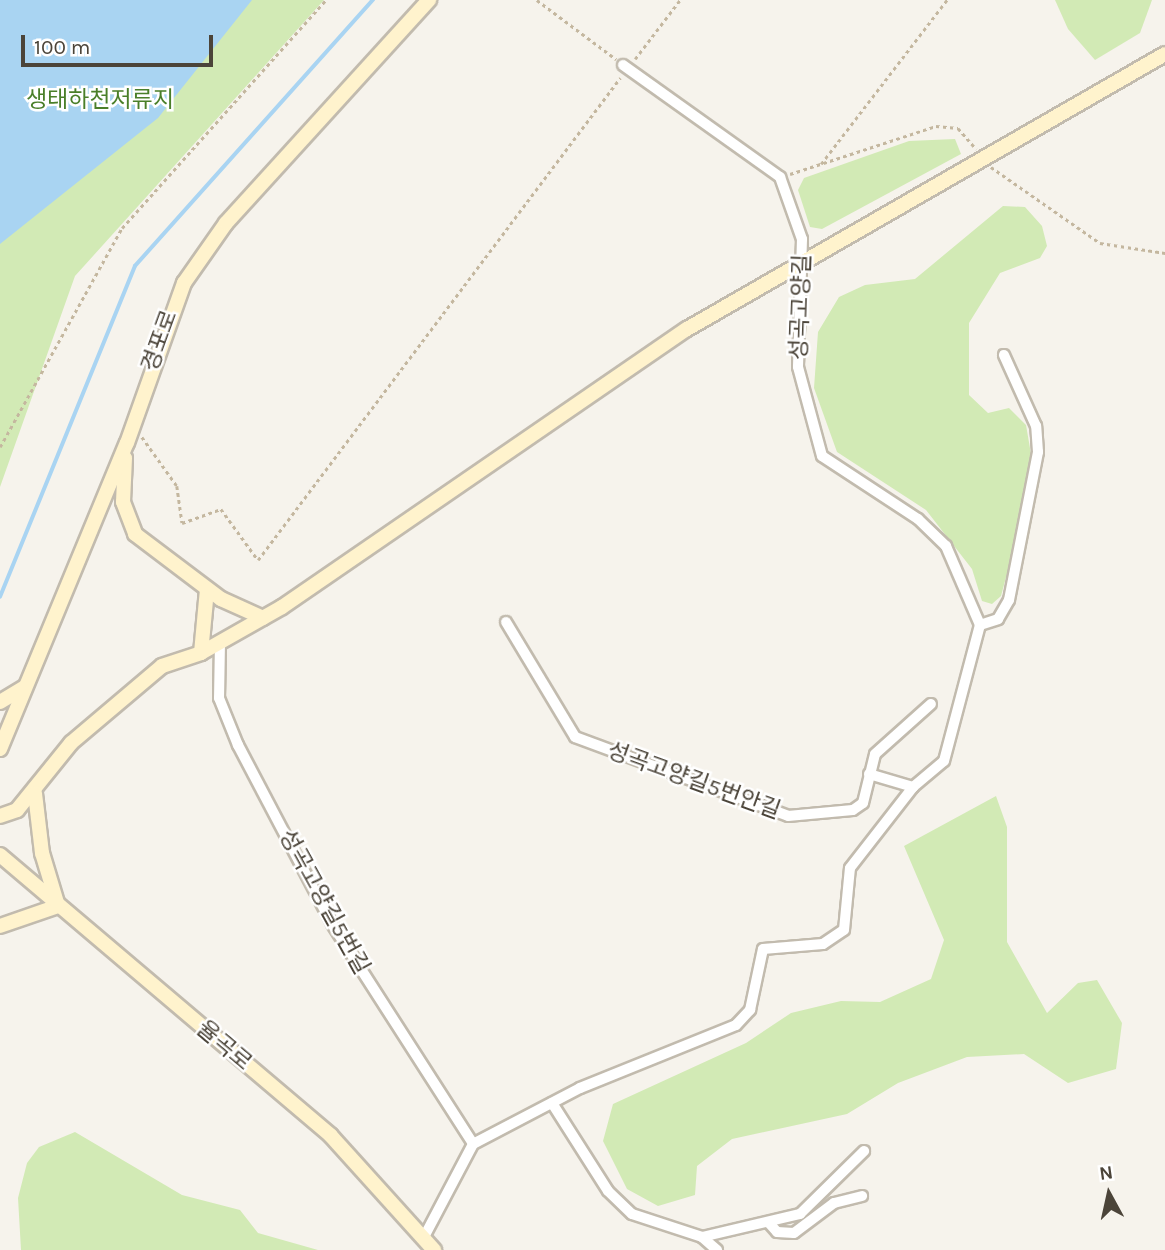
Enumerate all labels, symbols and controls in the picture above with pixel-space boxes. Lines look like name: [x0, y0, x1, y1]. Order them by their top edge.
scale bar: [24, 21, 217, 65]
text: 100 m: [34, 35, 91, 59]
park label: 생태하천저류지: [26, 86, 174, 114]
street label: 성곡고양길: [785, 254, 817, 360]
street label: 경포로: [136, 306, 184, 376]
street label: 성곡고양길5번안길: [604, 737, 784, 825]
street label: 성곡고양길5번길: [273, 825, 375, 979]
street label: 율곡로: [191, 1015, 257, 1077]
north arrow: [1074, 1159, 1144, 1229]
text: N: [1098, 1161, 1114, 1185]

